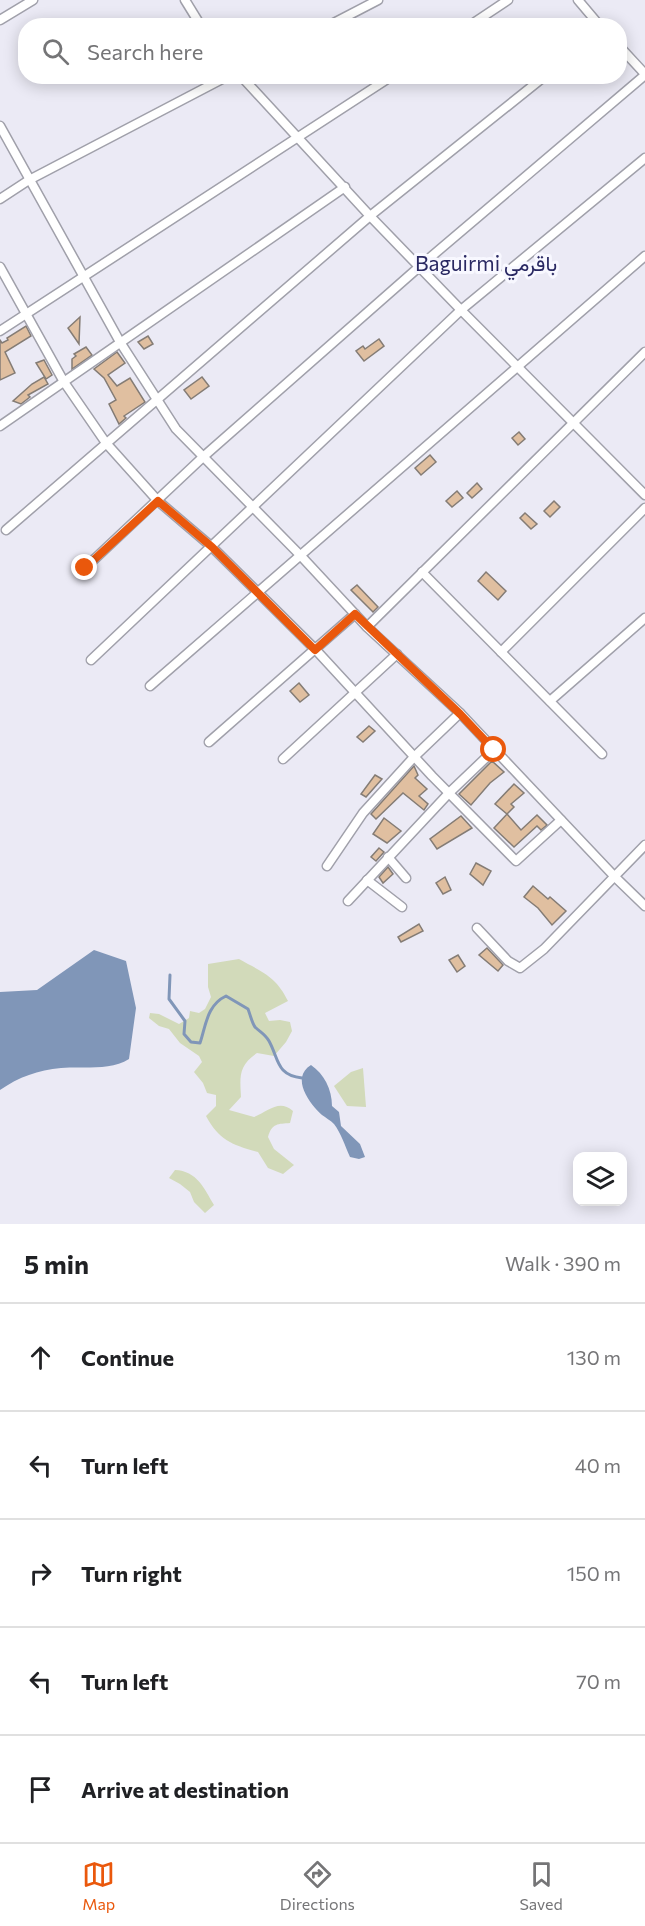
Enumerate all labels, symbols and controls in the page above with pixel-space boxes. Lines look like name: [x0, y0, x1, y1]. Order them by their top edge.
search box: [18, 18, 627, 84]
icon: search: [39, 35, 72, 68]
text: Search here: [87, 38, 203, 65]
district label: Baguirmi باقرمي: [415, 250, 557, 281]
route end: [71, 554, 97, 580]
route start: [480, 736, 506, 762]
map controls: [573, 1152, 627, 1206]
button: layers: [573, 1152, 627, 1206]
text: 5 min: [24, 1248, 89, 1279]
text: Walk · 390 m: [505, 1251, 621, 1275]
icon: ahead: [24, 1341, 57, 1374]
text: Continue: [81, 1344, 174, 1371]
text: 130 m: [567, 1345, 621, 1369]
icon: left: [24, 1449, 57, 1482]
text: Turn left: [81, 1452, 168, 1479]
text: 40 m: [575, 1453, 621, 1477]
icon: right: [24, 1557, 57, 1590]
text: Turn right: [81, 1560, 182, 1587]
text: 150 m: [567, 1561, 621, 1585]
icon: left: [24, 1665, 57, 1698]
text: Turn left: [81, 1668, 168, 1695]
text: 70 m: [576, 1669, 621, 1693]
icon: arrive: [24, 1773, 57, 1806]
text: Arrive at destination: [81, 1776, 289, 1803]
tab: Map: [82, 1858, 115, 1913]
tab: Directions: [280, 1858, 355, 1913]
tab: Saved: [519, 1858, 563, 1913]

